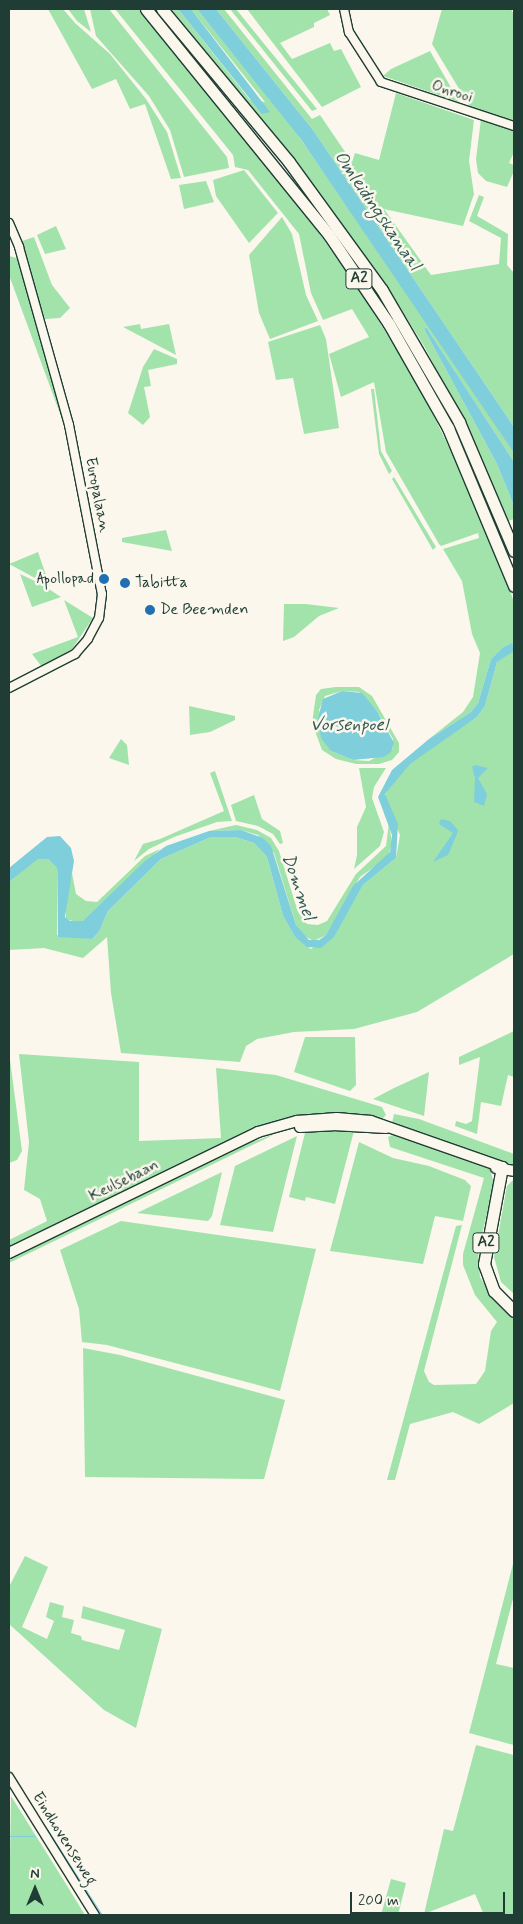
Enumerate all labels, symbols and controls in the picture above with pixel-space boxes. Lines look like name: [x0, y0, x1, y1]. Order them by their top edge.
street label: Onrooi: [429, 76, 475, 108]
water label: Omleidingskanaal: [329, 147, 425, 275]
road number: A2: [345, 266, 373, 292]
street label: Europalaan: [80, 456, 114, 534]
place label: Apollopad: [37, 569, 94, 589]
marker: Apollopad: [98, 573, 110, 585]
place label: Tabitta: [135, 573, 188, 593]
marker: Tabitta: [119, 577, 131, 589]
place label: De Beemden: [160, 600, 247, 620]
marker: De Beemden: [144, 604, 156, 616]
water label: Vorsenpoel: [310, 714, 388, 736]
water label: Dommel: [277, 851, 319, 923]
street label: Keulsebaan: [86, 1156, 162, 1206]
road number: A2: [472, 1230, 500, 1256]
street label: Eindhovenseweg: [28, 1789, 100, 1889]
north arrow: [10, 1864, 60, 1914]
text: N: [30, 1865, 40, 1883]
scale bar: [353, 1882, 508, 1914]
text: 200 m: [358, 1891, 399, 1911]

